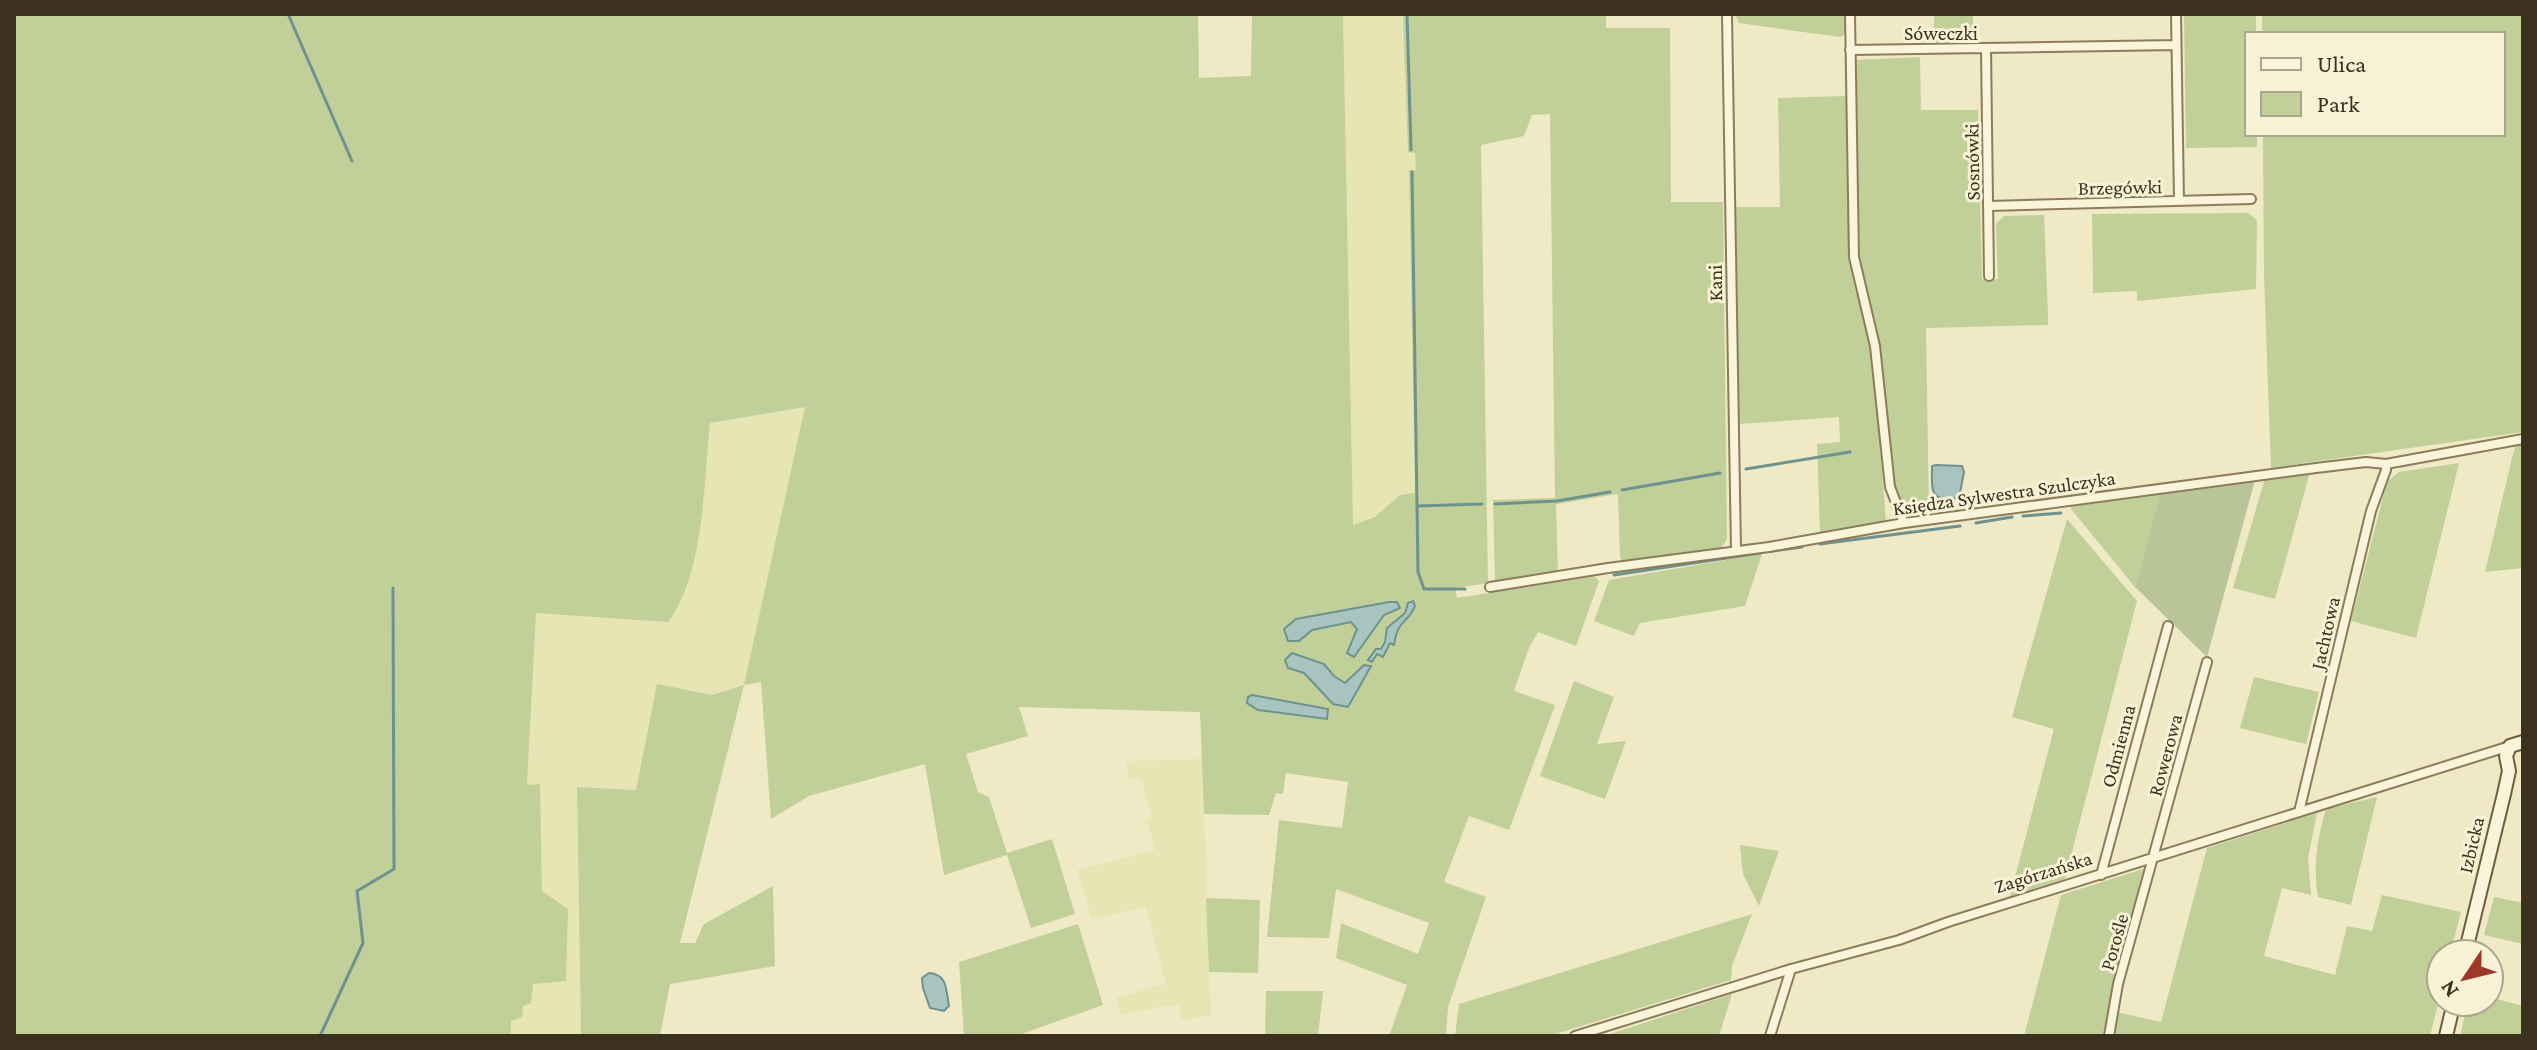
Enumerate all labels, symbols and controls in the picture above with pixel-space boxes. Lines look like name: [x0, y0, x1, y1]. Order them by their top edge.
street label: Sóweczki: [1904, 22, 1978, 44]
legend: [2245, 32, 2505, 136]
text: Ulica: [2317, 50, 2366, 77]
text: Park: [2317, 90, 2360, 117]
street label: Sosnówki: [1960, 123, 1984, 201]
street label: Brzegówki: [2078, 175, 2162, 200]
street label: Kani: [1704, 265, 1726, 301]
street label: Księdza Sylwestra Szulczyka: [1891, 466, 2117, 521]
street label: Jachtowa: [2305, 594, 2345, 674]
street label: Odmienna: [2096, 702, 2140, 790]
street label: Rowerowa: [2143, 711, 2187, 799]
street label: Izbicka: [2454, 815, 2488, 875]
street label: Zagórzańska: [1991, 847, 2095, 898]
street label: Porośle: [2095, 911, 2133, 973]
north arrow: [2425, 938, 2505, 1018]
text: N: [2434, 976, 2464, 1002]

